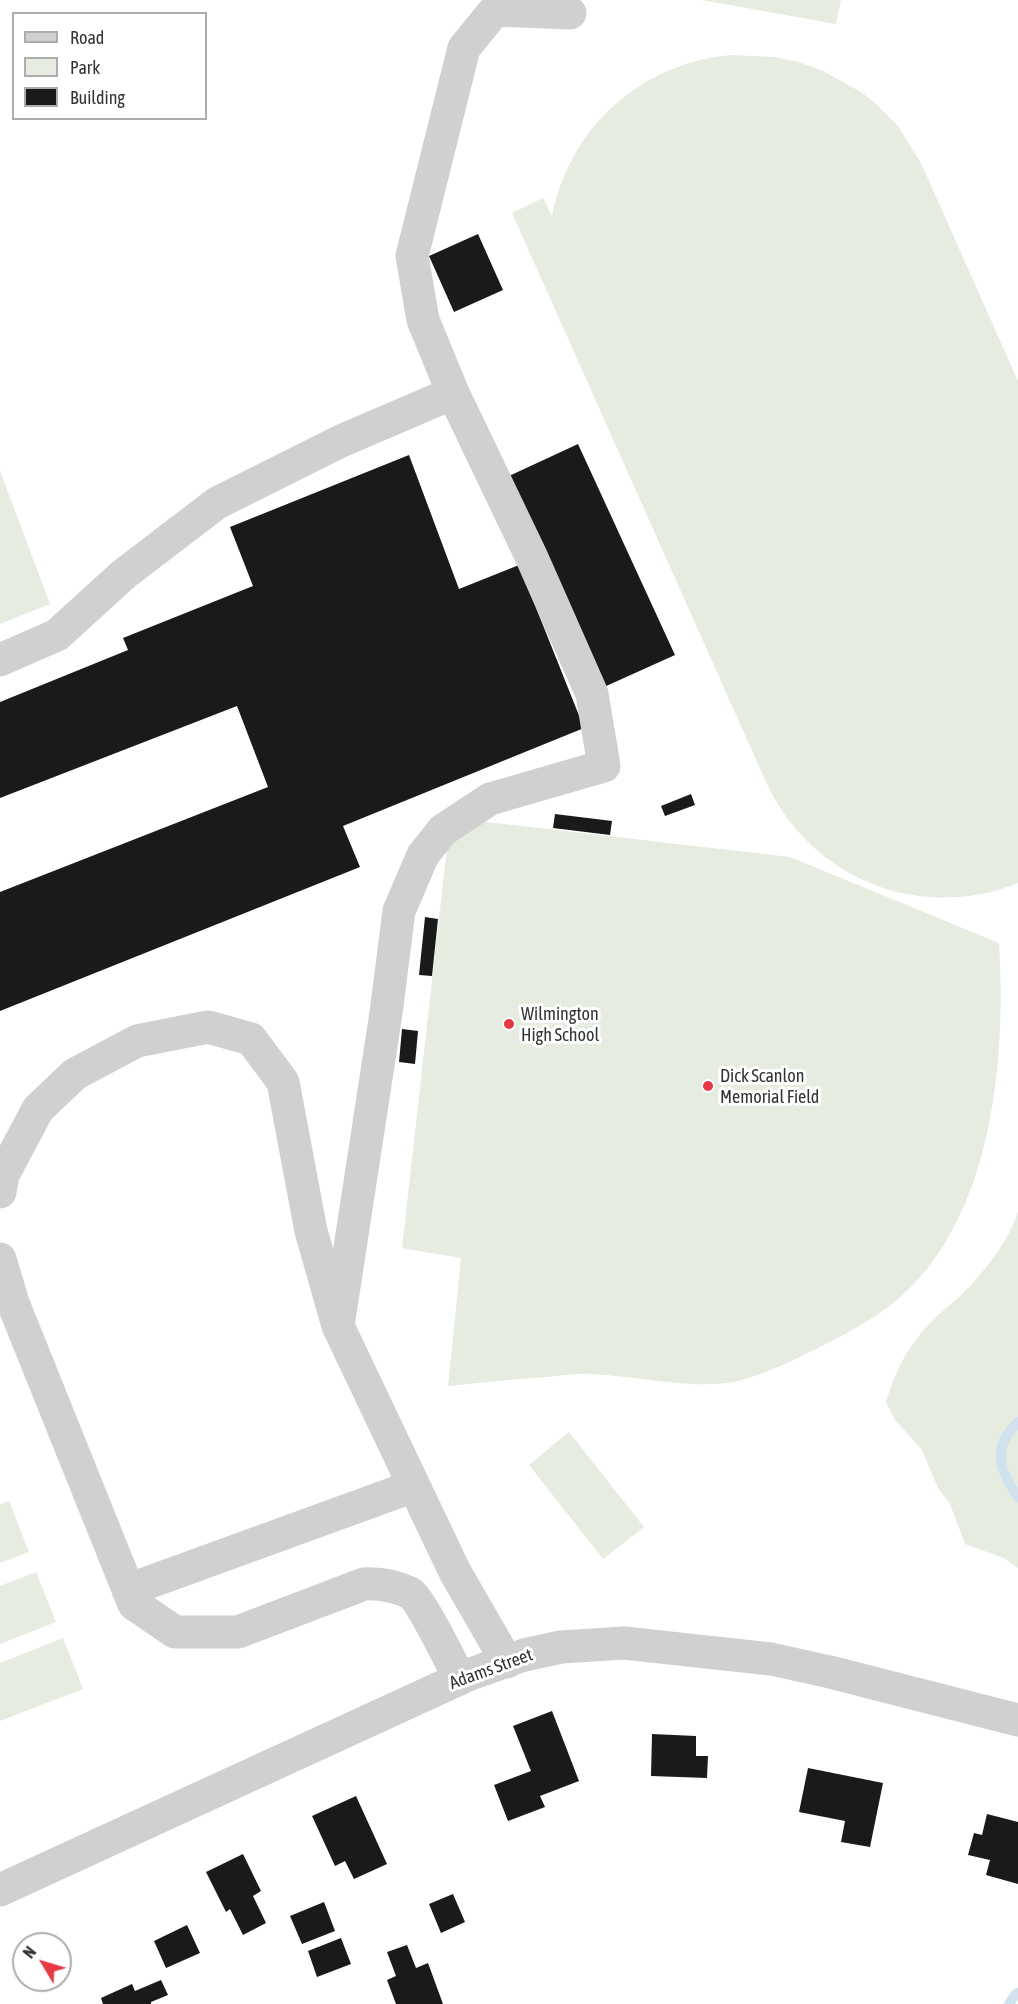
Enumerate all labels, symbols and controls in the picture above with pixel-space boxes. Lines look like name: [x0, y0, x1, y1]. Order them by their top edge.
legend: [12, 12, 207, 120]
text: Road: [70, 27, 104, 48]
text: Park: [70, 57, 100, 78]
text: Building: [70, 87, 125, 108]
place label: Wilmington High School: [521, 1003, 599, 1046]
marker: Wilmington High School: [502, 1017, 516, 1031]
place label: Dick Scanlon Memorial Field: [720, 1065, 819, 1108]
marker: Dick Scanlon Memorial Field: [701, 1079, 715, 1093]
street label: Adams Street: [446, 1644, 536, 1694]
north arrow: [12, 1932, 72, 1992]
text: N: [19, 1943, 39, 1961]

